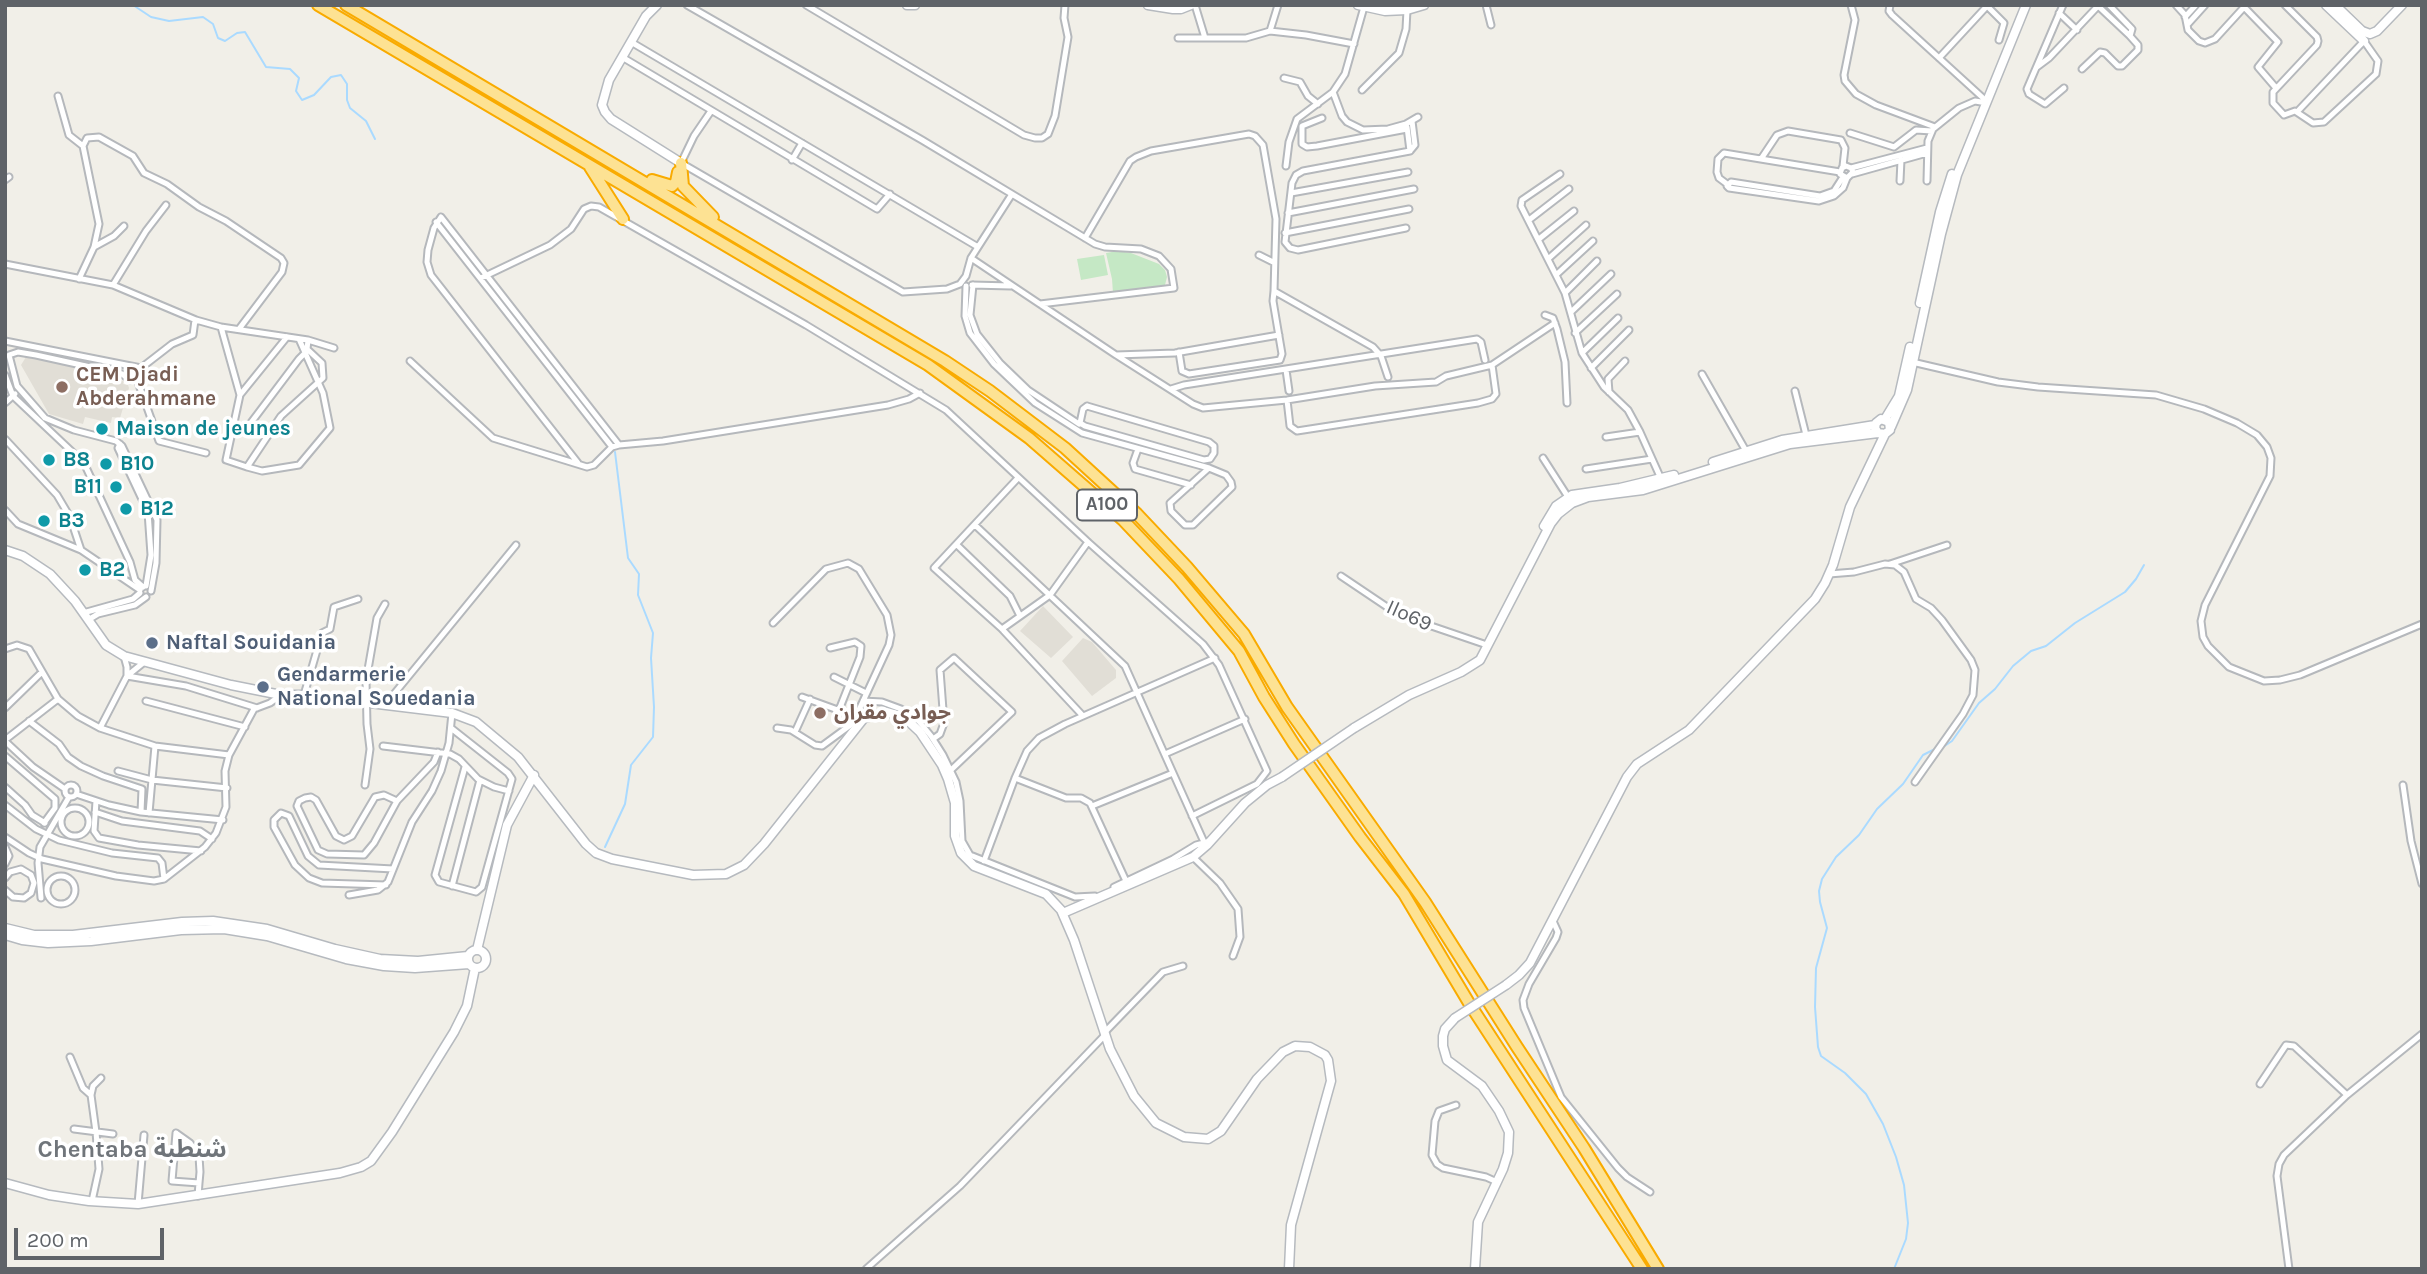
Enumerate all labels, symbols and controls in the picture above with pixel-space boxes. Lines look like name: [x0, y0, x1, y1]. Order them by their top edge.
place label: CEM Djadi Abderahmane: [76, 362, 216, 412]
marker: CEM Djadi Abderahmane: [54, 379, 70, 395]
place label: Maison de jeunes: [116, 416, 291, 442]
marker: Maison de jeunes: [94, 421, 110, 437]
place label: B8: [63, 447, 90, 473]
place label: B10: [120, 451, 154, 477]
marker: B8: [41, 452, 57, 468]
marker: B10: [98, 456, 114, 472]
place label: B11: [73, 474, 102, 500]
marker: B11: [108, 479, 124, 495]
road number: A100: [1077, 490, 1137, 520]
place label: B12: [140, 496, 174, 522]
marker: B12: [118, 501, 134, 517]
place label: B3: [58, 508, 85, 534]
marker: B3: [36, 513, 52, 529]
place label: B2: [99, 557, 125, 583]
marker: B2: [77, 562, 93, 578]
street label: Ilo69: [1382, 595, 1436, 637]
place label: Naftal Souidania: [166, 630, 336, 656]
marker: Naftal Souidania: [144, 635, 160, 651]
place label: Gendarmerie National Souedania: [277, 662, 475, 712]
marker: Gendarmerie National Souedania: [255, 679, 271, 695]
place label: جوادي مقران: [834, 700, 951, 726]
marker: جوادي مقران: [812, 705, 828, 721]
district label: Chentaba شنطبة: [37, 1136, 227, 1164]
scale bar: [18, 1214, 168, 1258]
text: 200 m: [27, 1228, 89, 1252]

